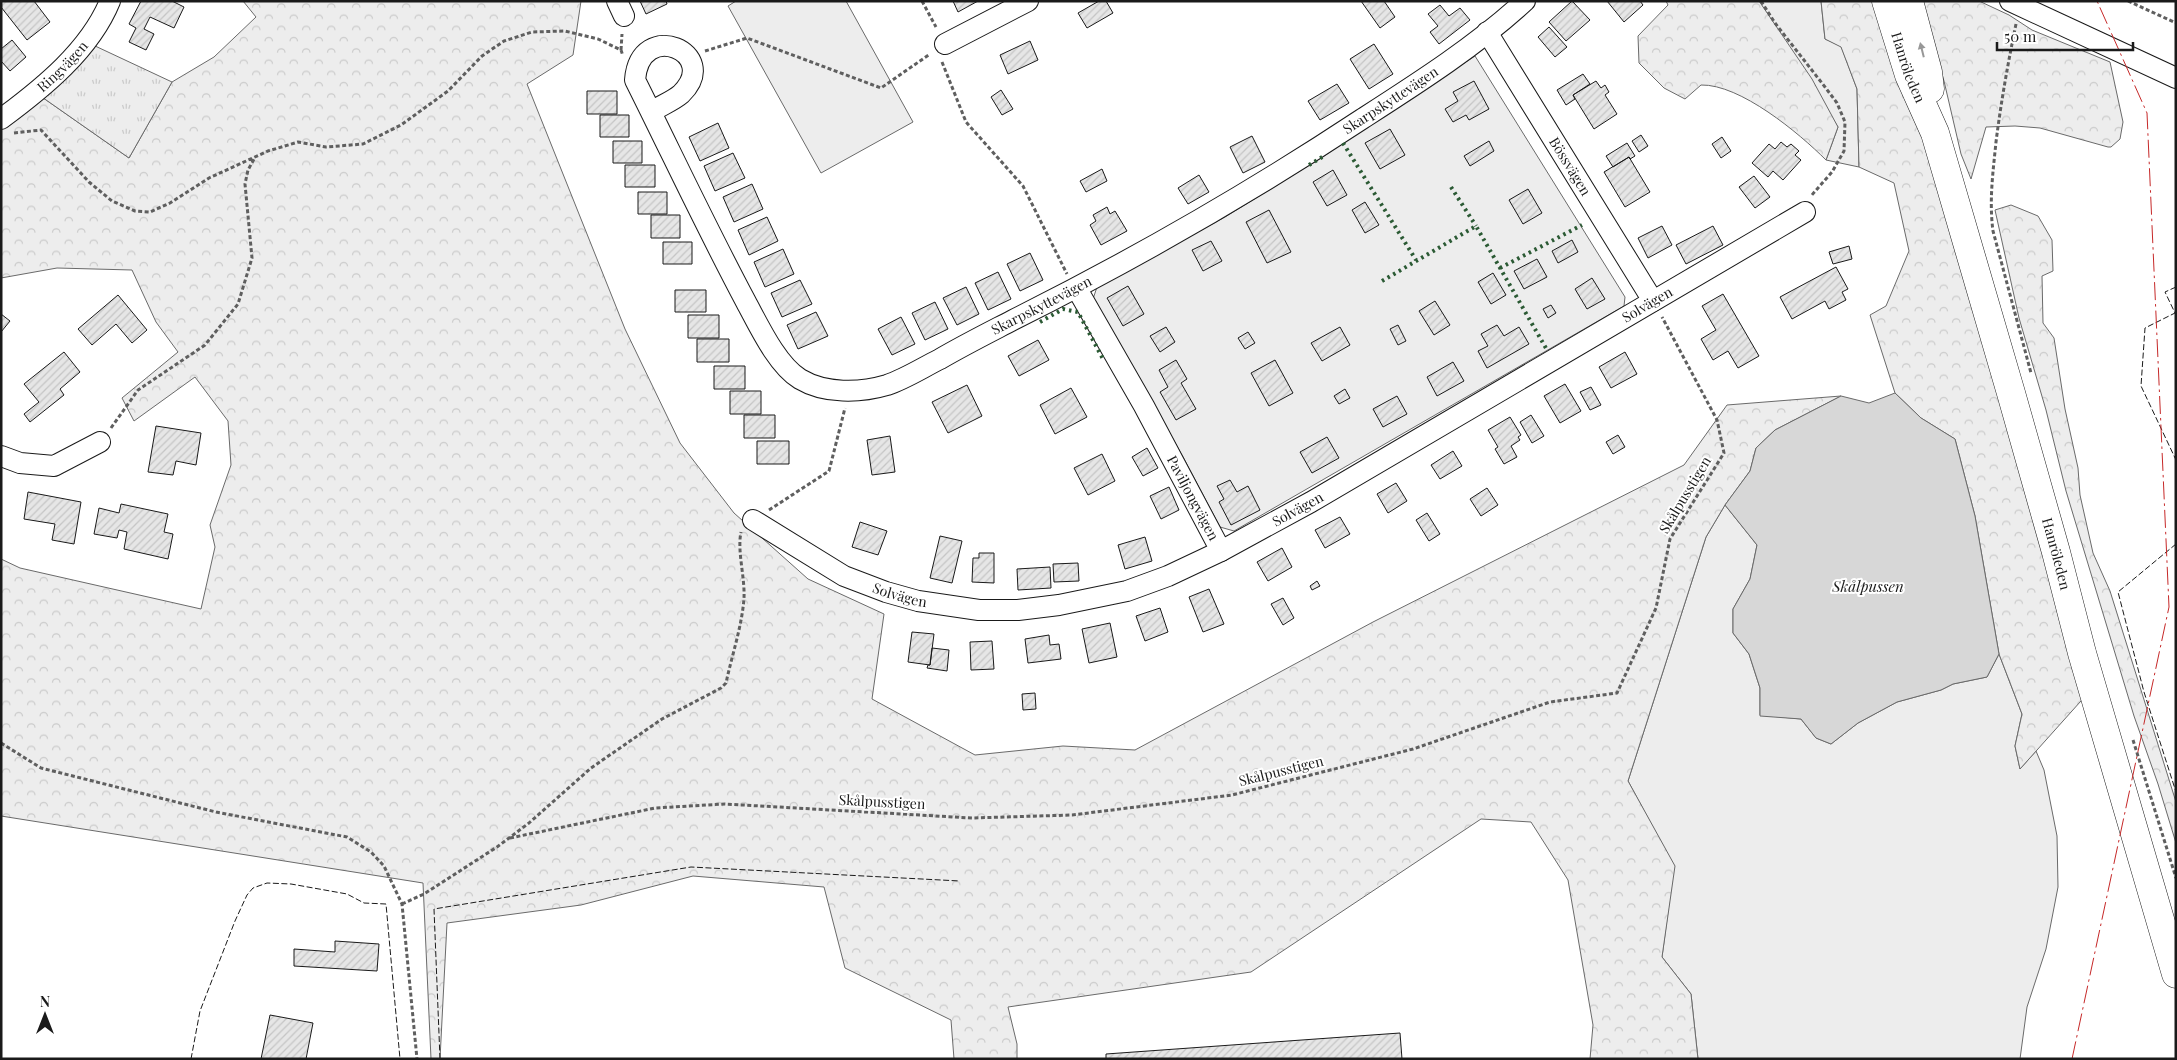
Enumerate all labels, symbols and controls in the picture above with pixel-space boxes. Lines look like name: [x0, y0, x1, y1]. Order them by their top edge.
scale bar: [1997, 20, 2133, 52]
text: 50 m: [2004, 26, 2037, 46]
street label: Hanröleden: [1887, 30, 1930, 106]
street label: Ringvägen: [33, 36, 92, 96]
one-way arrow: [1918, 43, 1926, 58]
street label: Skarpskyttevägen: [1339, 61, 1442, 138]
street label: Bössvägen: [1545, 133, 1596, 200]
street label: Skarpskyttevägen: [988, 271, 1095, 339]
street label: Solvägen: [1618, 282, 1676, 326]
street label: Paviljongvägen: [1163, 452, 1224, 544]
street label: Skålpusstigen: [1654, 452, 1715, 537]
street label: Solvägen: [1268, 487, 1327, 530]
street label: Hanröleden: [2038, 515, 2076, 592]
water label: Skålpussen: [1831, 576, 1904, 596]
street label: Solvägen: [870, 578, 929, 611]
street label: Skålpusstigen: [1237, 751, 1326, 790]
street label: Skålpusstigen: [838, 790, 926, 813]
north arrow: [20, 990, 70, 1040]
text: N: [40, 992, 50, 1011]

